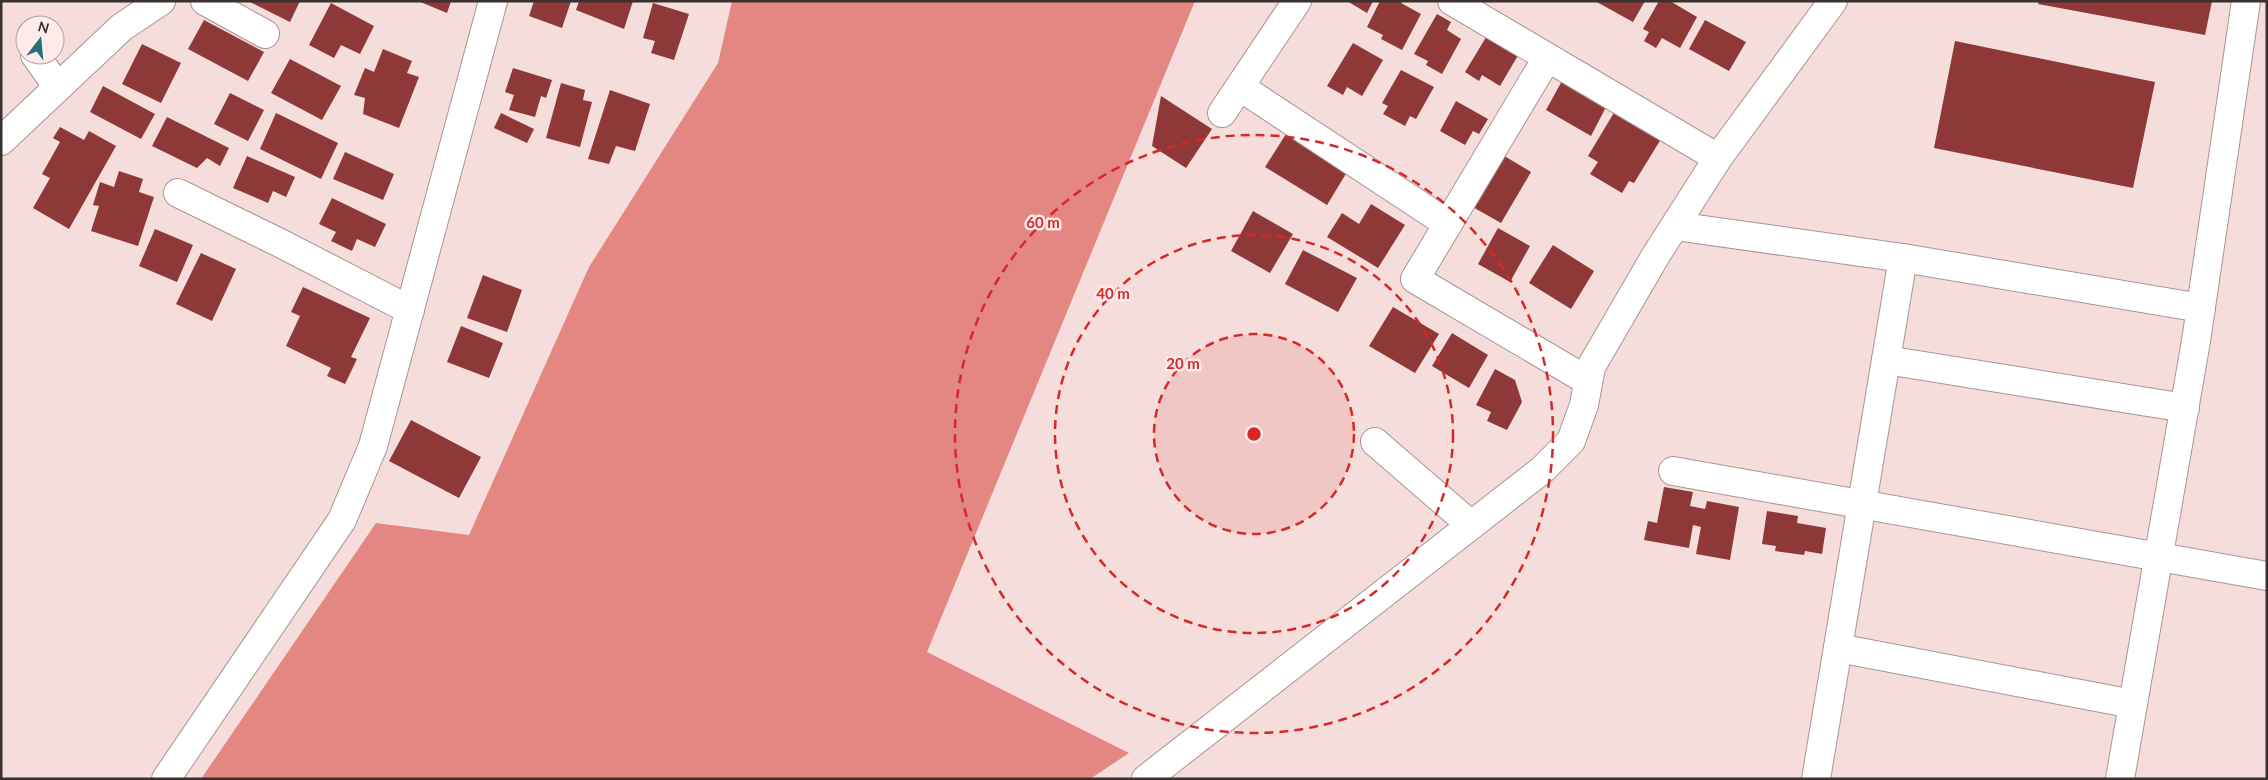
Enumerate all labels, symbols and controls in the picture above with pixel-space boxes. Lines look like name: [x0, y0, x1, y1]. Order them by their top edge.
north arrow: [15, 15, 65, 65]
text: N: [36, 17, 51, 37]
text: 60 m: [1026, 213, 1060, 231]
text: 40 m: [1096, 284, 1130, 302]
text: 20 m: [1166, 354, 1200, 372]
centre of rings: [1245, 425, 1263, 443]

